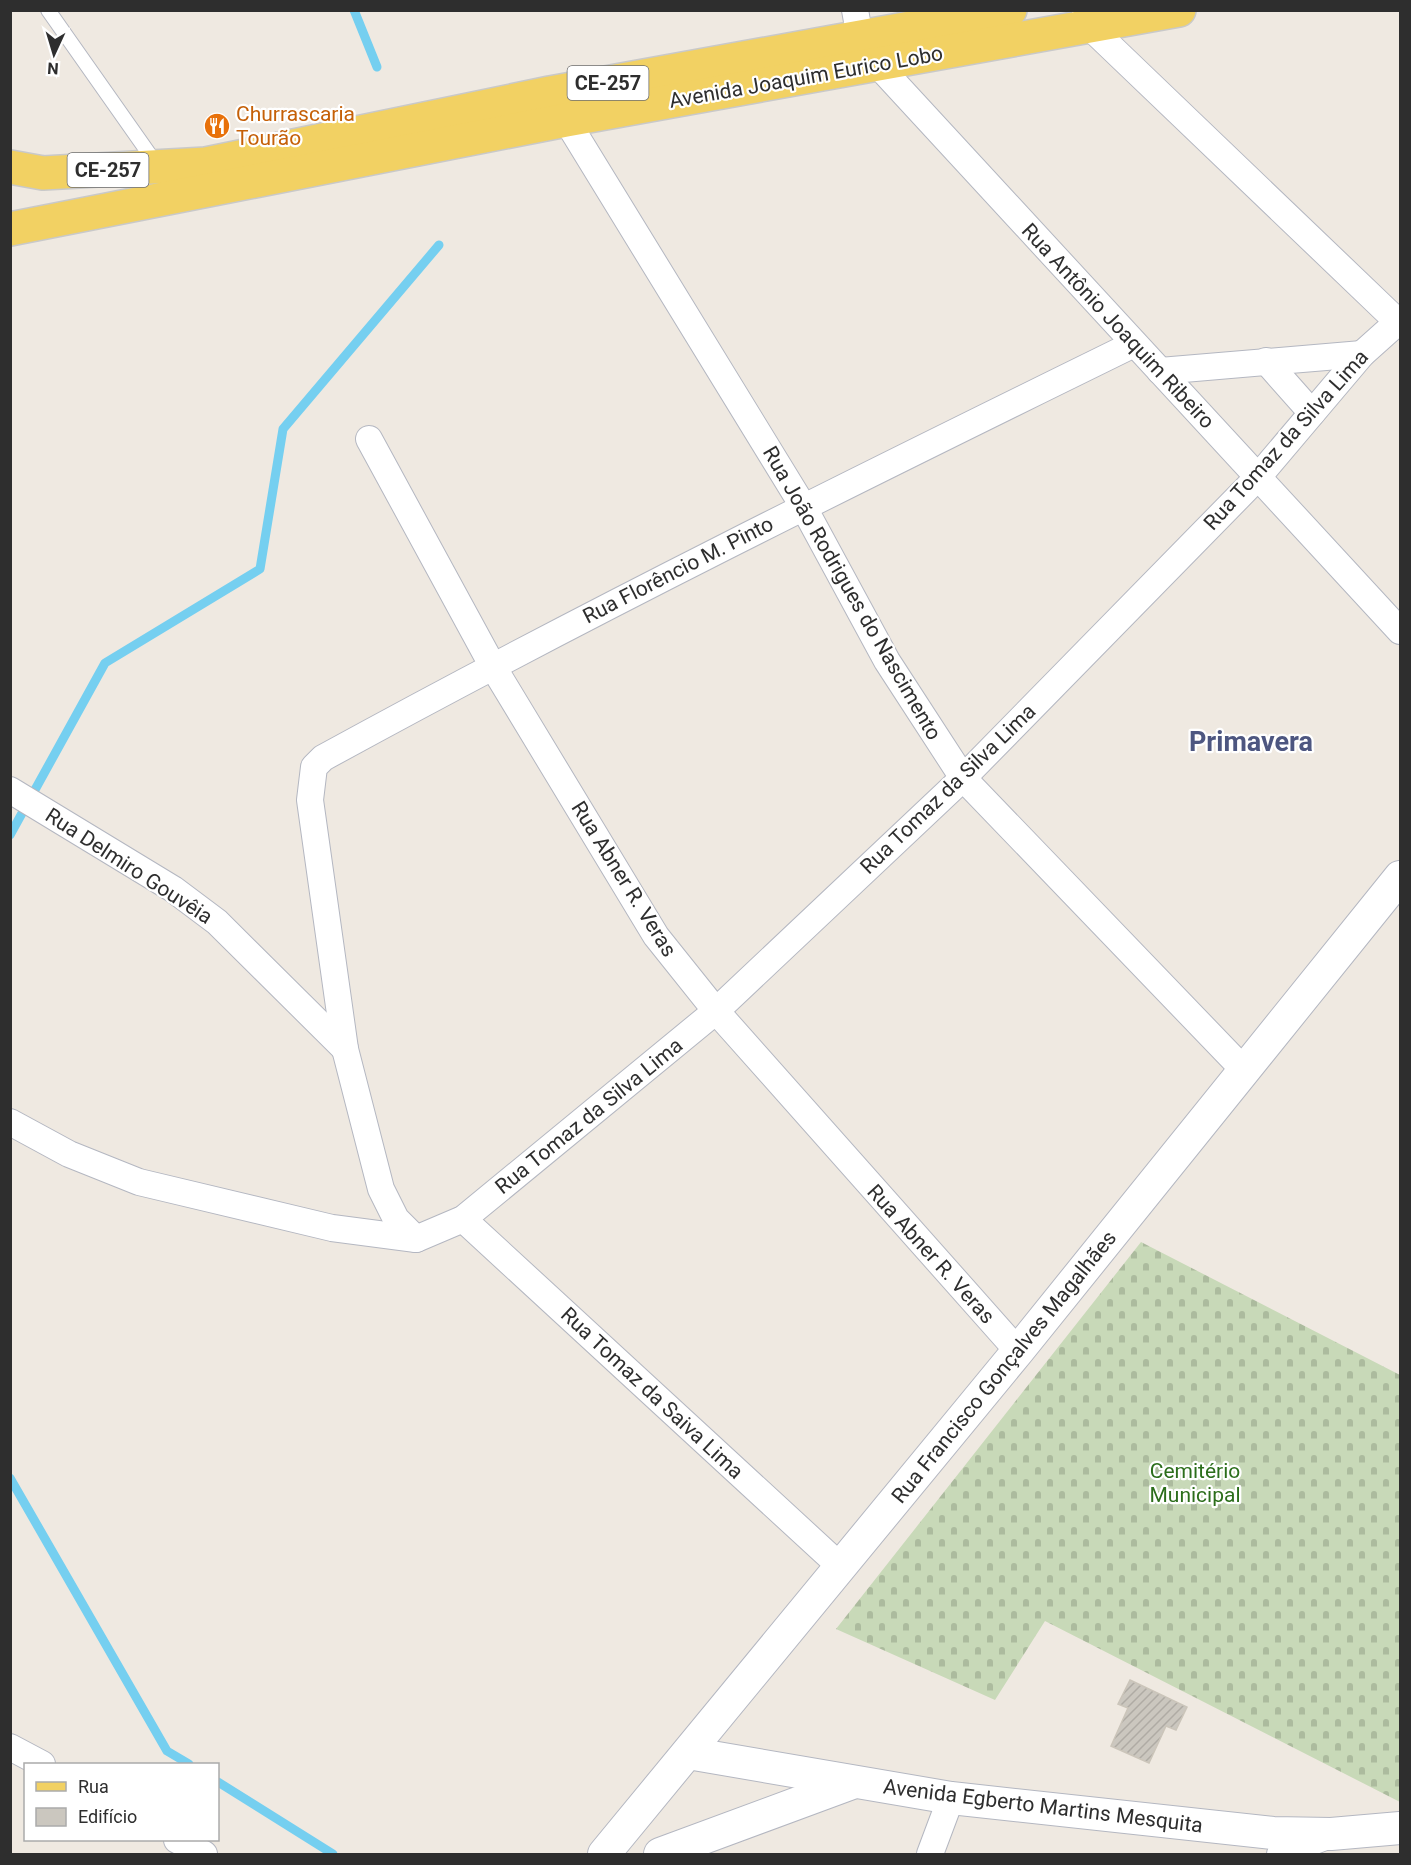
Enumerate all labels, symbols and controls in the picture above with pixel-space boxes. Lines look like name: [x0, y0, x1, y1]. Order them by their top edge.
north arrow: [24, 24, 84, 84]
street label: Avenida Joaquim Eurico Lobo: [667, 41, 945, 113]
text: N: [47, 59, 59, 78]
road number: CE-257: [568, 66, 648, 100]
place label: Churrascaria Tourão: [236, 102, 355, 150]
restaurant icon: Churrascaria Tourão: [202, 111, 232, 141]
road number: CE-257: [68, 153, 148, 187]
street label: Rua Antônio Joaquim Ribeiro: [1017, 219, 1219, 433]
street label: Rua Tomaz da Silva Lima: [1199, 345, 1373, 535]
street label: Rua João Rodrigues do Nascimento: [758, 442, 946, 744]
street label: Rua Florêncio M. Pinto: [579, 512, 777, 628]
street label: Rua Tomaz da Silva Lima: [856, 699, 1040, 879]
district label: Primavera: [1189, 726, 1313, 758]
street label: Rua Abner R. Veras: [567, 797, 681, 961]
street label: Rua Delmiro Gouvêia: [41, 803, 217, 929]
street label: Rua Tomaz da Silva Lima: [491, 1033, 687, 1199]
street label: Rua Abner R. Veras: [862, 1180, 1000, 1328]
street label: Rua Francisco Gonçalves Magalhães: [887, 1226, 1121, 1508]
street label: Rua Tomaz da Saiva Lima: [556, 1302, 748, 1484]
park label: Cemitério Municipal: [1149, 1459, 1241, 1507]
legend: [24, 1763, 219, 1841]
street label: Avenida Egberto Martins Mesquita: [882, 1774, 1204, 1838]
text: Rua: [78, 1776, 109, 1797]
text: Edifício: [78, 1806, 137, 1827]

